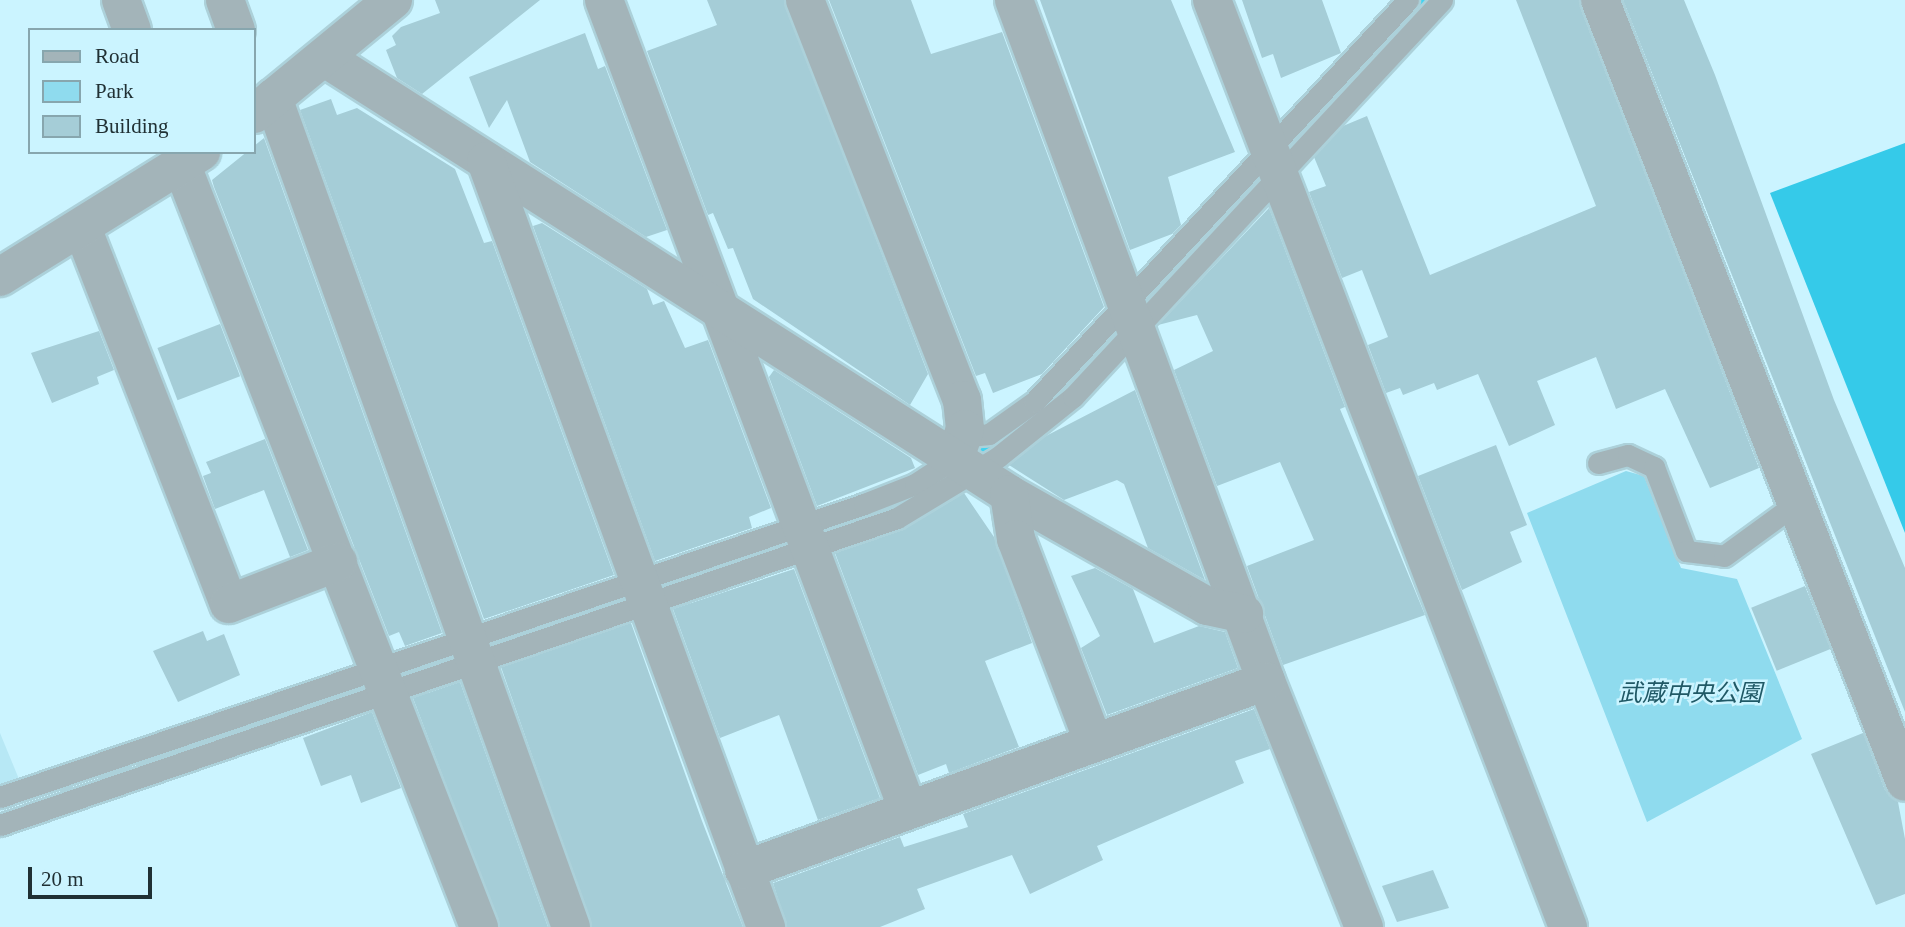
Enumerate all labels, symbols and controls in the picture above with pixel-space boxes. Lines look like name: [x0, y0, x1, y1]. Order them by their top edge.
legend: [28, 28, 256, 154]
text: Road: [95, 44, 139, 68]
text: Park: [95, 79, 134, 103]
text: Building: [95, 114, 169, 138]
park label: 武蔵中央公園: [1618, 680, 1762, 708]
scale bar: [32, 853, 156, 897]
text: 20 m: [41, 867, 84, 891]

